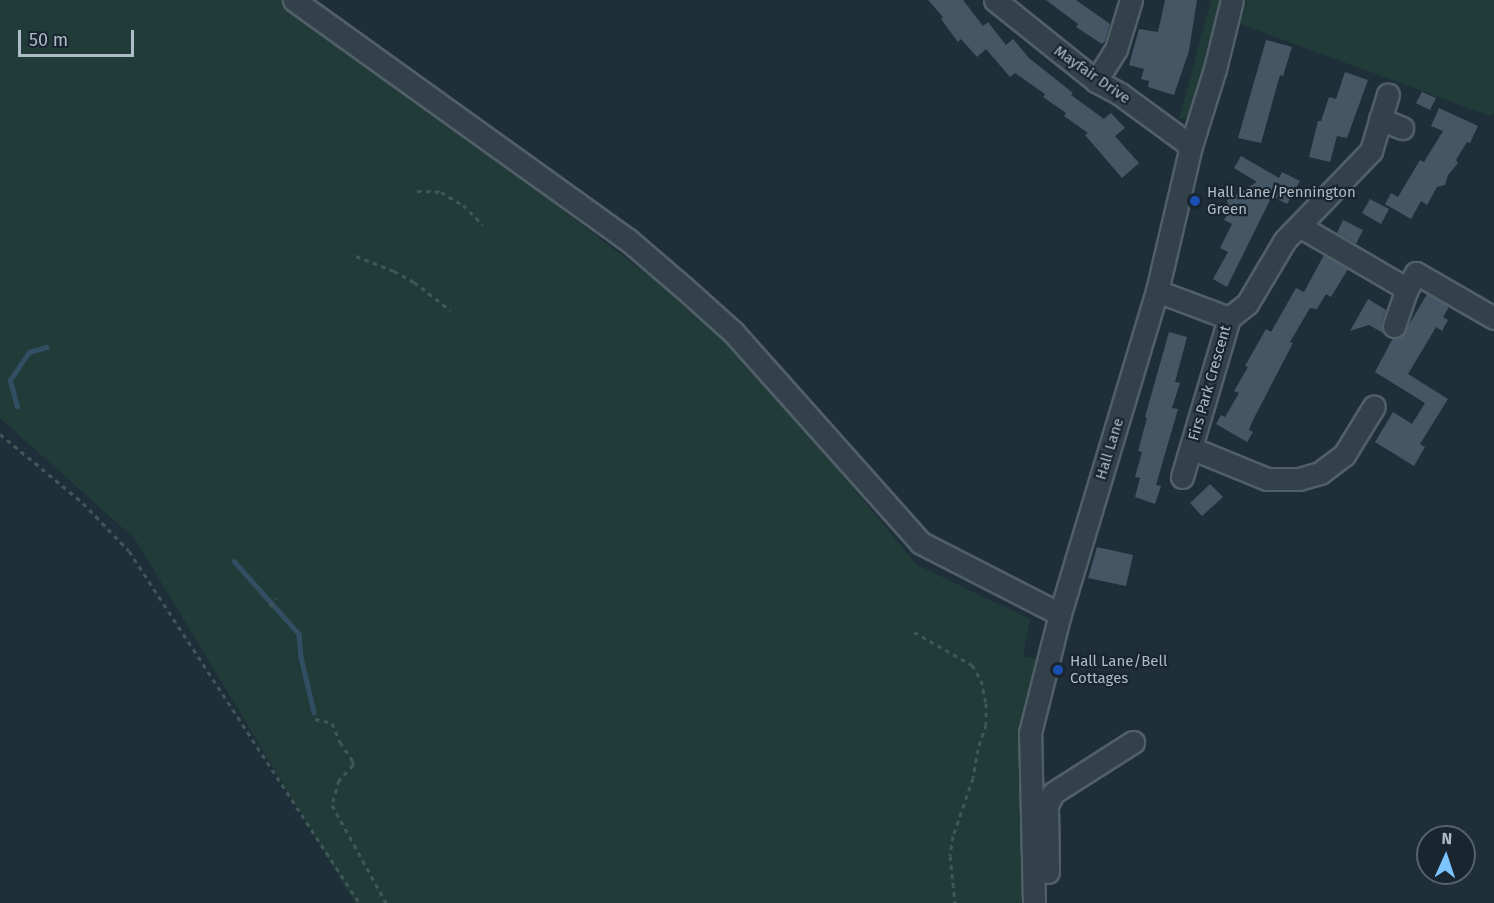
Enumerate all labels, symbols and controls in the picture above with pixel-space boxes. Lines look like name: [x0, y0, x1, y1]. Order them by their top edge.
scale bar: [21, 18, 136, 56]
text: 50 m: [29, 29, 68, 51]
street label: Mayfair Drive: [1050, 42, 1134, 108]
place label: Hall Lane/Pennington Green: [1207, 183, 1356, 218]
marker: Hall Lane/Pennington Green: [1188, 194, 1202, 208]
street label: Firs Park Crescent: [1185, 323, 1235, 443]
street label: Hall Lane: [1092, 416, 1128, 482]
place label: Hall Lane/Bell Cottages: [1070, 652, 1167, 687]
marker: Hall Lane/Bell Cottages: [1051, 663, 1065, 677]
north arrow: [1416, 825, 1476, 885]
text: N: [1441, 829, 1453, 848]

